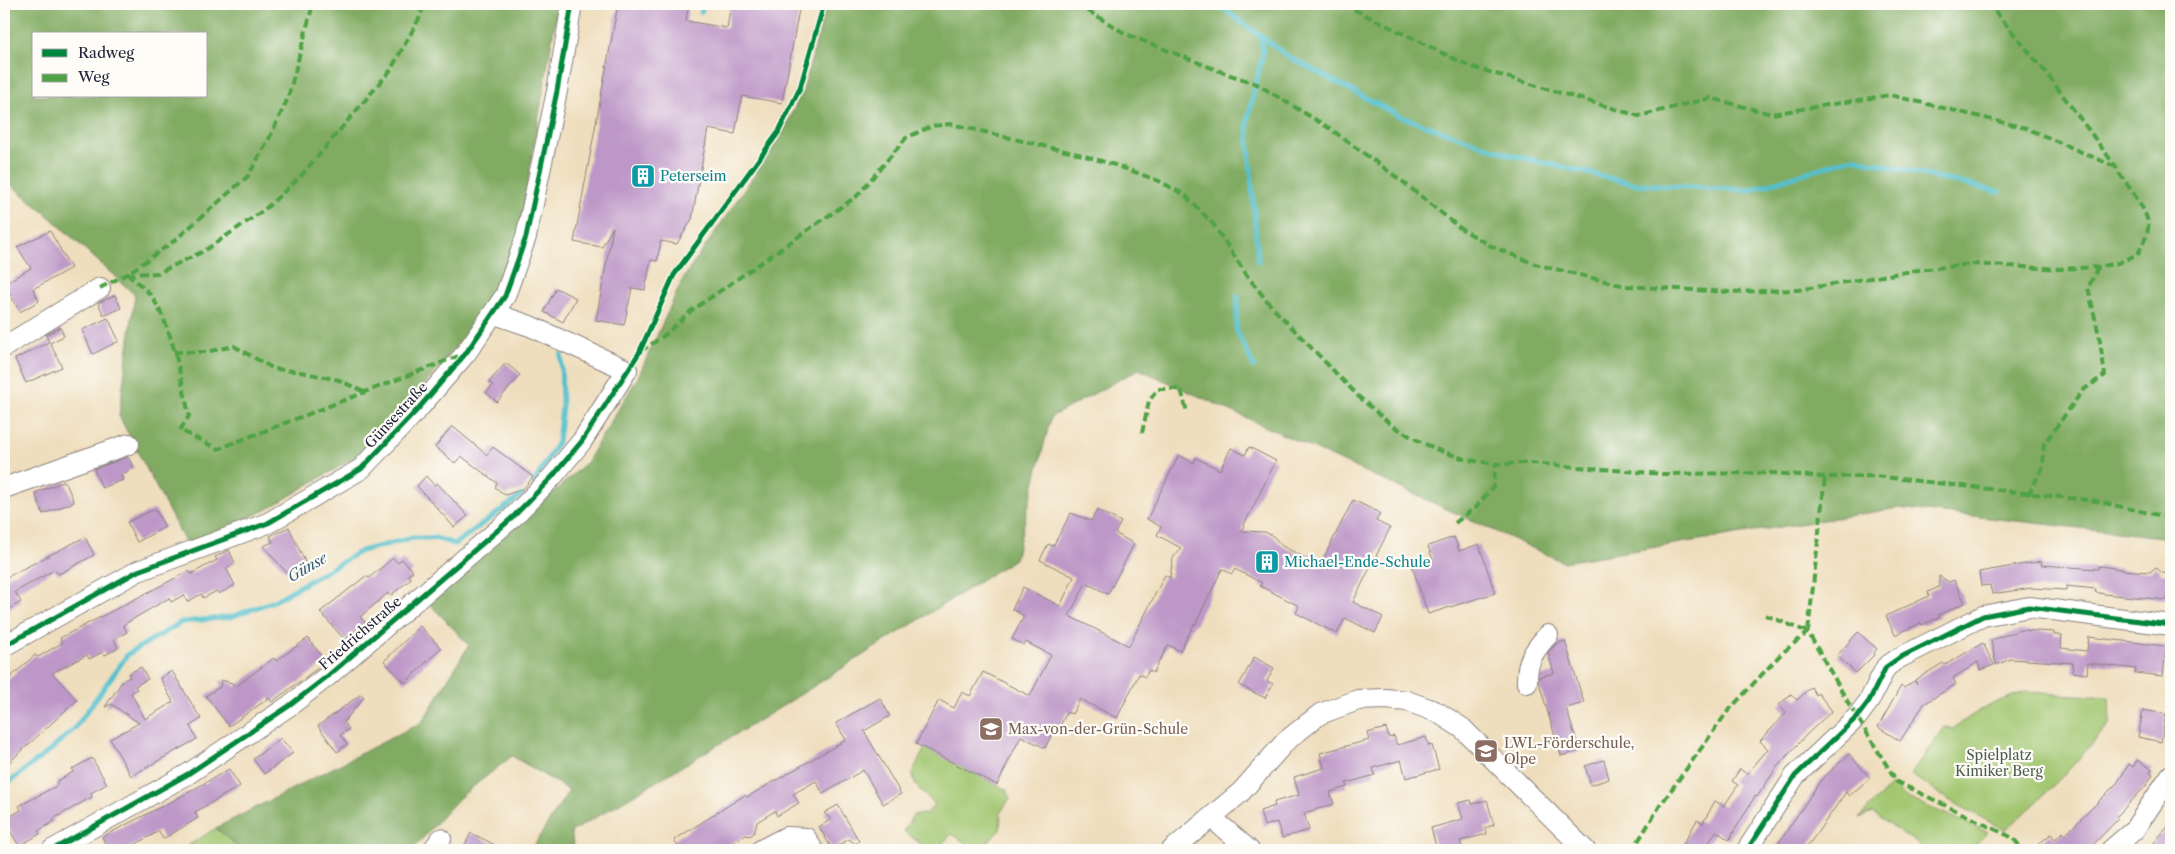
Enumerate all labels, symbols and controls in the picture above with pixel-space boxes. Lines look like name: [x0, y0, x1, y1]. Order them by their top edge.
legend: [32, 32, 208, 98]
text: Radweg: [78, 43, 134, 62]
text: Weg: [77, 67, 110, 86]
building icon: Peterseim: [630, 163, 656, 189]
place label: Peterseim: [660, 167, 727, 185]
street label: Günsestraße: [361, 378, 431, 452]
water label: Günse: [284, 548, 331, 586]
building icon: Michael-Ende-Schule: [1254, 549, 1280, 575]
place label: Michael-Ende-Schule: [1284, 553, 1431, 571]
street label: Friedrichstraße: [315, 592, 405, 674]
school or university icon: Max-von-der-Grün-Schule: [978, 716, 1004, 742]
place label: Max-von-der-Grün-Schule: [1008, 720, 1188, 738]
place label: LWL-Förderschule, Olpe: [1504, 734, 1634, 768]
school or university icon: LWL-Förderschule, Olpe: [1473, 738, 1499, 764]
park label: Spielplatz Kimiker Berg: [1955, 746, 2044, 780]

